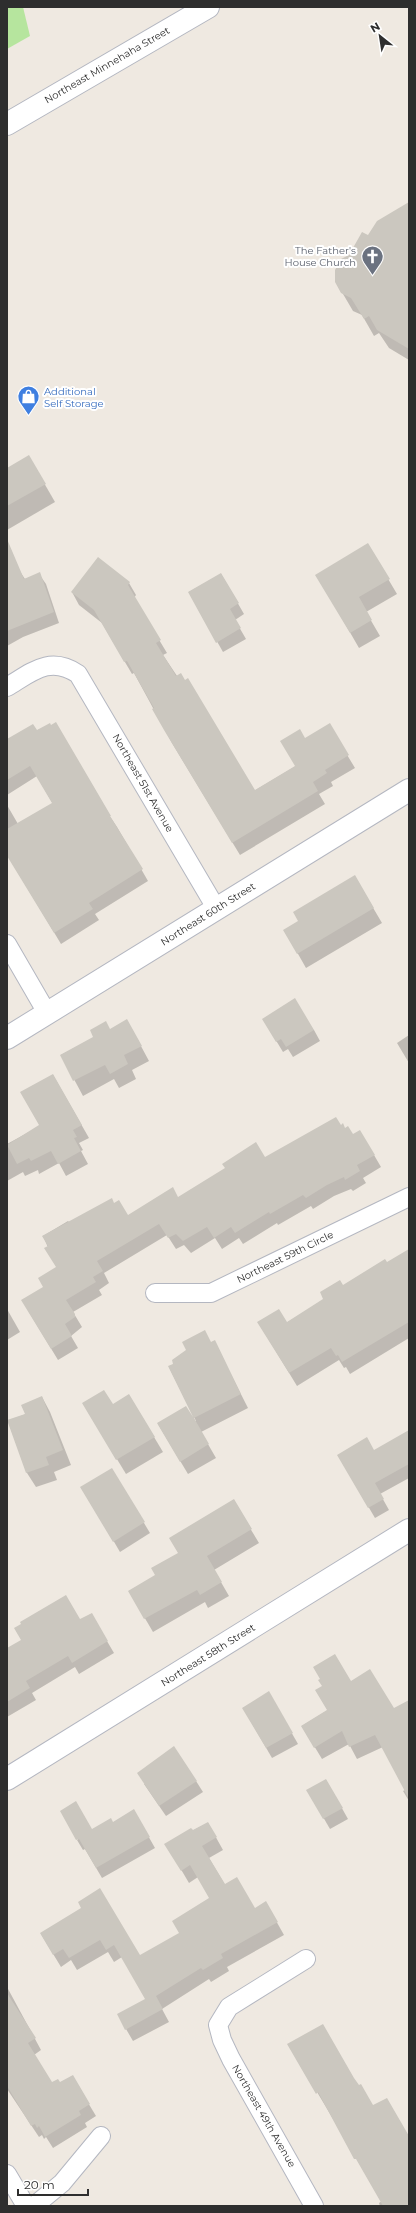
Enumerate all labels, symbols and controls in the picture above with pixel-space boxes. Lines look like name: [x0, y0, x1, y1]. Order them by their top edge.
north arrow: [360, 16, 400, 56]
text: N: [368, 19, 382, 36]
street label: Northeast Minnehaha Street: [42, 24, 172, 106]
church icon: The Father's House Church: [359, 243, 385, 276]
place label: The Father's House Church: [285, 244, 356, 269]
shop icon: Additional Self Storage: [15, 384, 41, 417]
place label: Additional Self Storage: [44, 385, 104, 410]
street label: Northeast 51st Avenue: [110, 732, 176, 834]
street label: Northeast 60th Street: [158, 880, 258, 948]
street label: Northeast 59th Circle: [235, 1228, 335, 1286]
street label: Northeast 58th Street: [159, 1621, 257, 1689]
street label: Northeast 49th Avenue: [229, 2062, 299, 2170]
scale bar: [18, 2171, 88, 2197]
text: 20 m: [24, 2177, 55, 2192]

